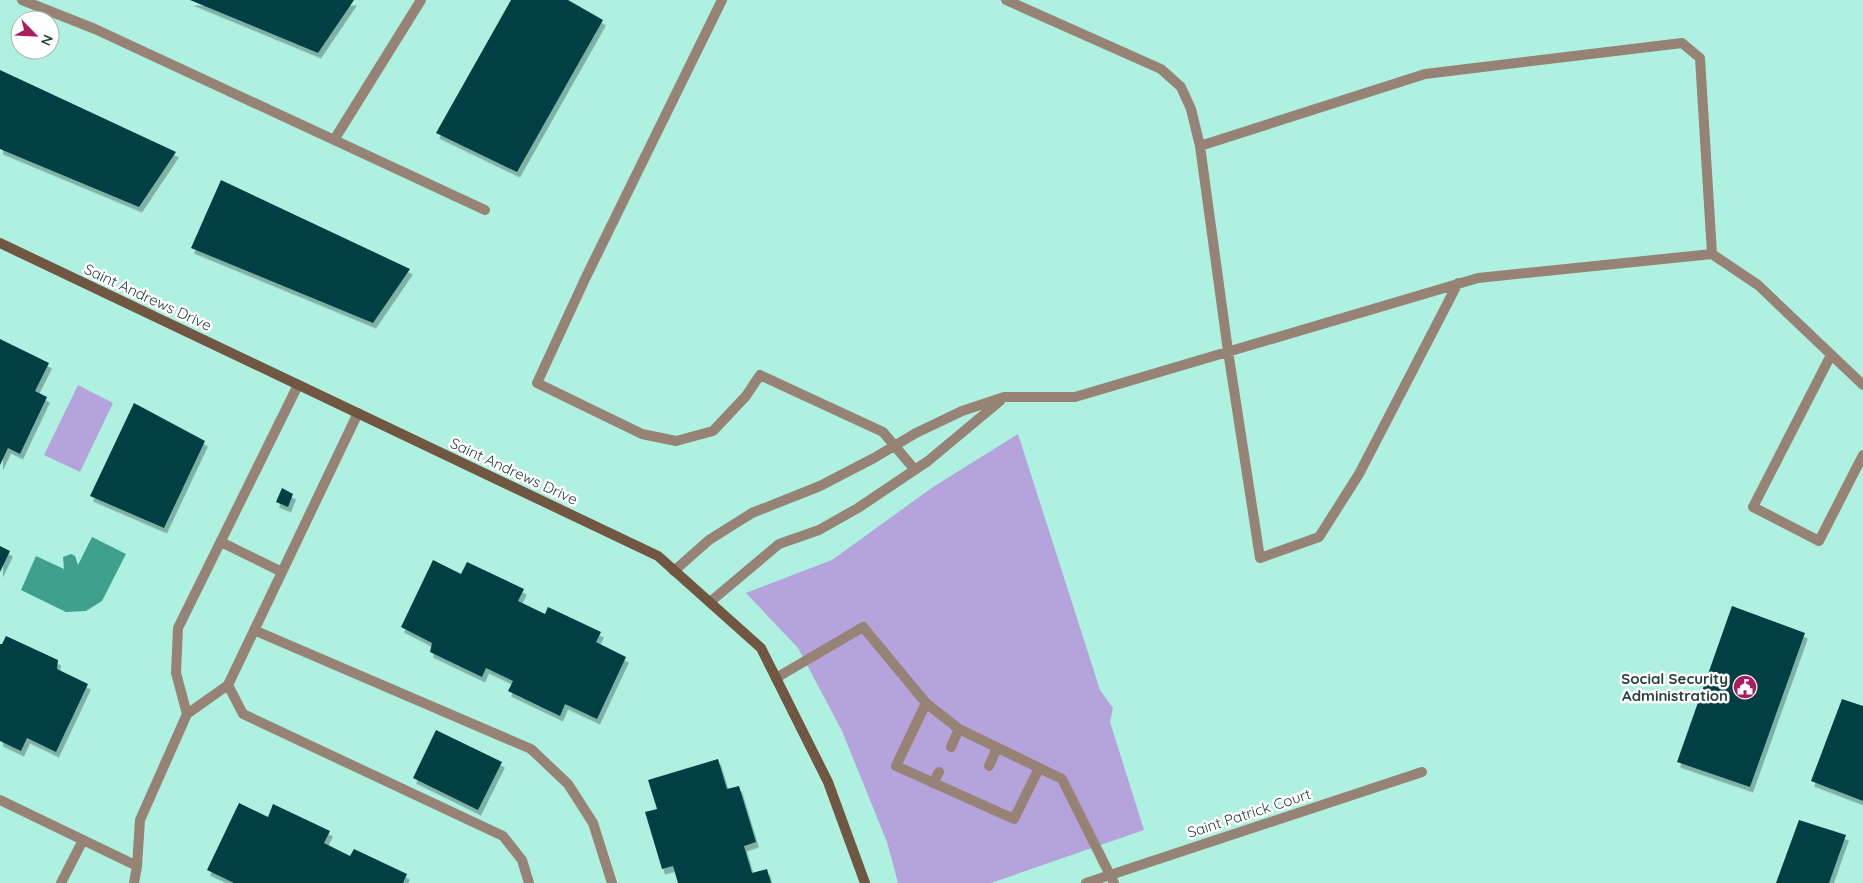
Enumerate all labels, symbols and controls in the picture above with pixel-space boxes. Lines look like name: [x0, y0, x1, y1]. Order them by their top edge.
north arrow: [10, 10, 60, 60]
text: N: [37, 32, 57, 49]
street label: Saint Andrews Drive: [81, 259, 215, 335]
street label: Saint Andrews Drive: [447, 433, 581, 509]
place label: Social Security Administration: [1621, 669, 1728, 705]
public building icon: Social Security Administration: [1732, 674, 1758, 700]
street label: Saint Patrick Court: [1185, 784, 1313, 842]

